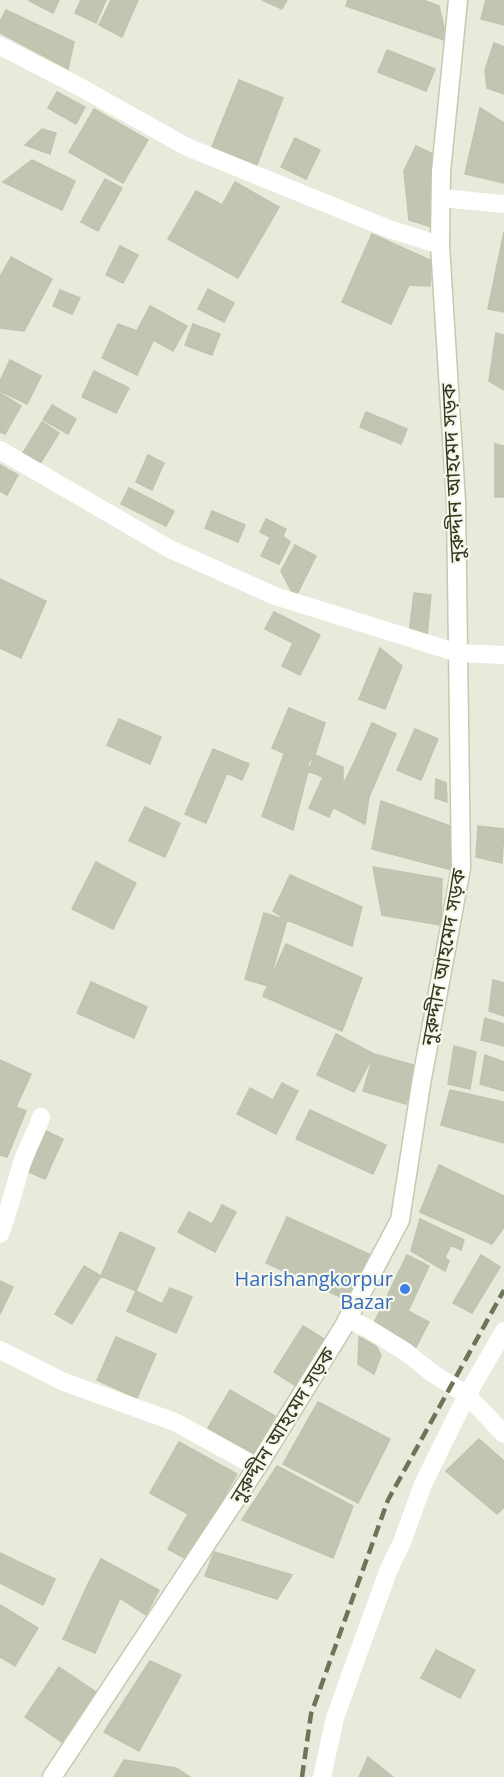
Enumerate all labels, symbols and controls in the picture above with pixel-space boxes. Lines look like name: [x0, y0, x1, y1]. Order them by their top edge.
street label: নুরুদ্দীন আহমেদ সড়ক: [434, 382, 470, 564]
street label: নুরুদ্দীন আহমেদ সড়ক: [414, 866, 472, 1048]
place label: Harishangkorpur Bazar: [234, 1265, 393, 1315]
marker: Harishangkorpur Bazar: [398, 1282, 412, 1296]
street label: নুরুদ্দীন আহমেদ সড়ক: [223, 1341, 341, 1509]

